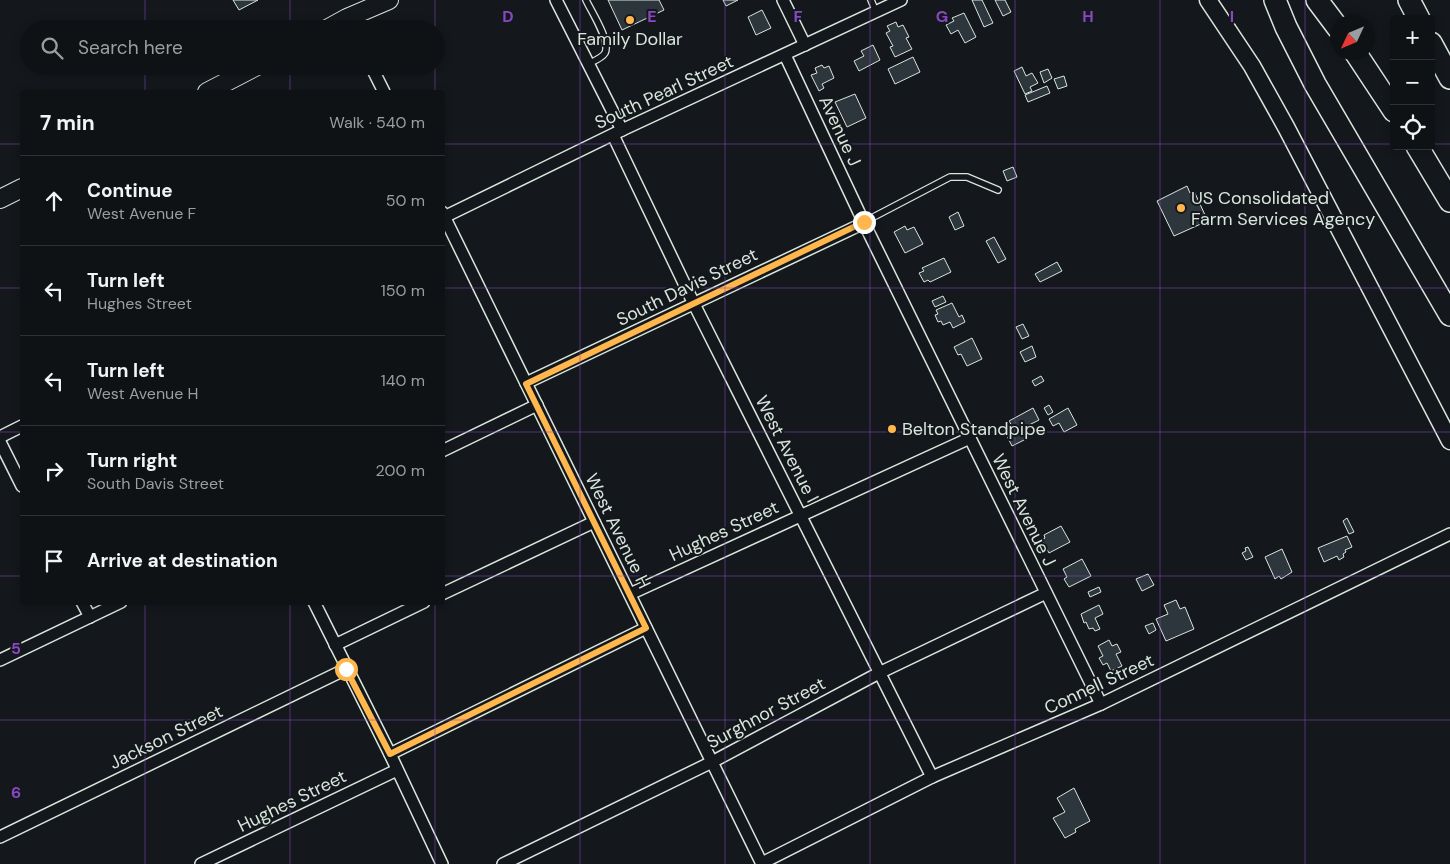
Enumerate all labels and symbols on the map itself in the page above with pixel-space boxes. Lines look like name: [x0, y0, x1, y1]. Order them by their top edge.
text: D: [502, 6, 514, 27]
text: E: [647, 6, 657, 27]
text: F: [794, 6, 803, 27]
text: G: [936, 6, 948, 27]
text: H: [1082, 6, 1094, 27]
text: I: [1230, 6, 1234, 27]
marker: Family Dollar: [624, 14, 636, 26]
north arrow: [1330, 15, 1375, 60]
place label: Family Dollar: [577, 27, 683, 51]
street label: South Pearl Street: [591, 49, 737, 135]
street label: Avenue J: [813, 92, 867, 170]
place label: US Consolidated Farm Services Agency: [1191, 186, 1375, 231]
marker: US Consolidated Farm Services Agency: [1175, 202, 1187, 214]
route end: [853, 211, 876, 234]
street label: South Davis Street: [612, 242, 762, 332]
street label: West Avenue I: [750, 391, 824, 507]
place label: Belton Standpipe: [902, 417, 1046, 441]
marker: Belton Standpipe: [886, 423, 898, 435]
street label: West Avenue J: [986, 450, 1062, 570]
street label: West Avenue H: [580, 469, 656, 593]
street label: Hughes Street: [665, 495, 783, 567]
text: 5: [11, 638, 21, 659]
street label: Connell Street: [1040, 648, 1158, 720]
route start: [335, 658, 358, 681]
street label: Surghnor Street: [703, 672, 829, 754]
street label: Jackson Street: [105, 699, 227, 775]
street label: Hughes Street: [234, 764, 350, 838]
text: 6: [11, 782, 21, 803]

